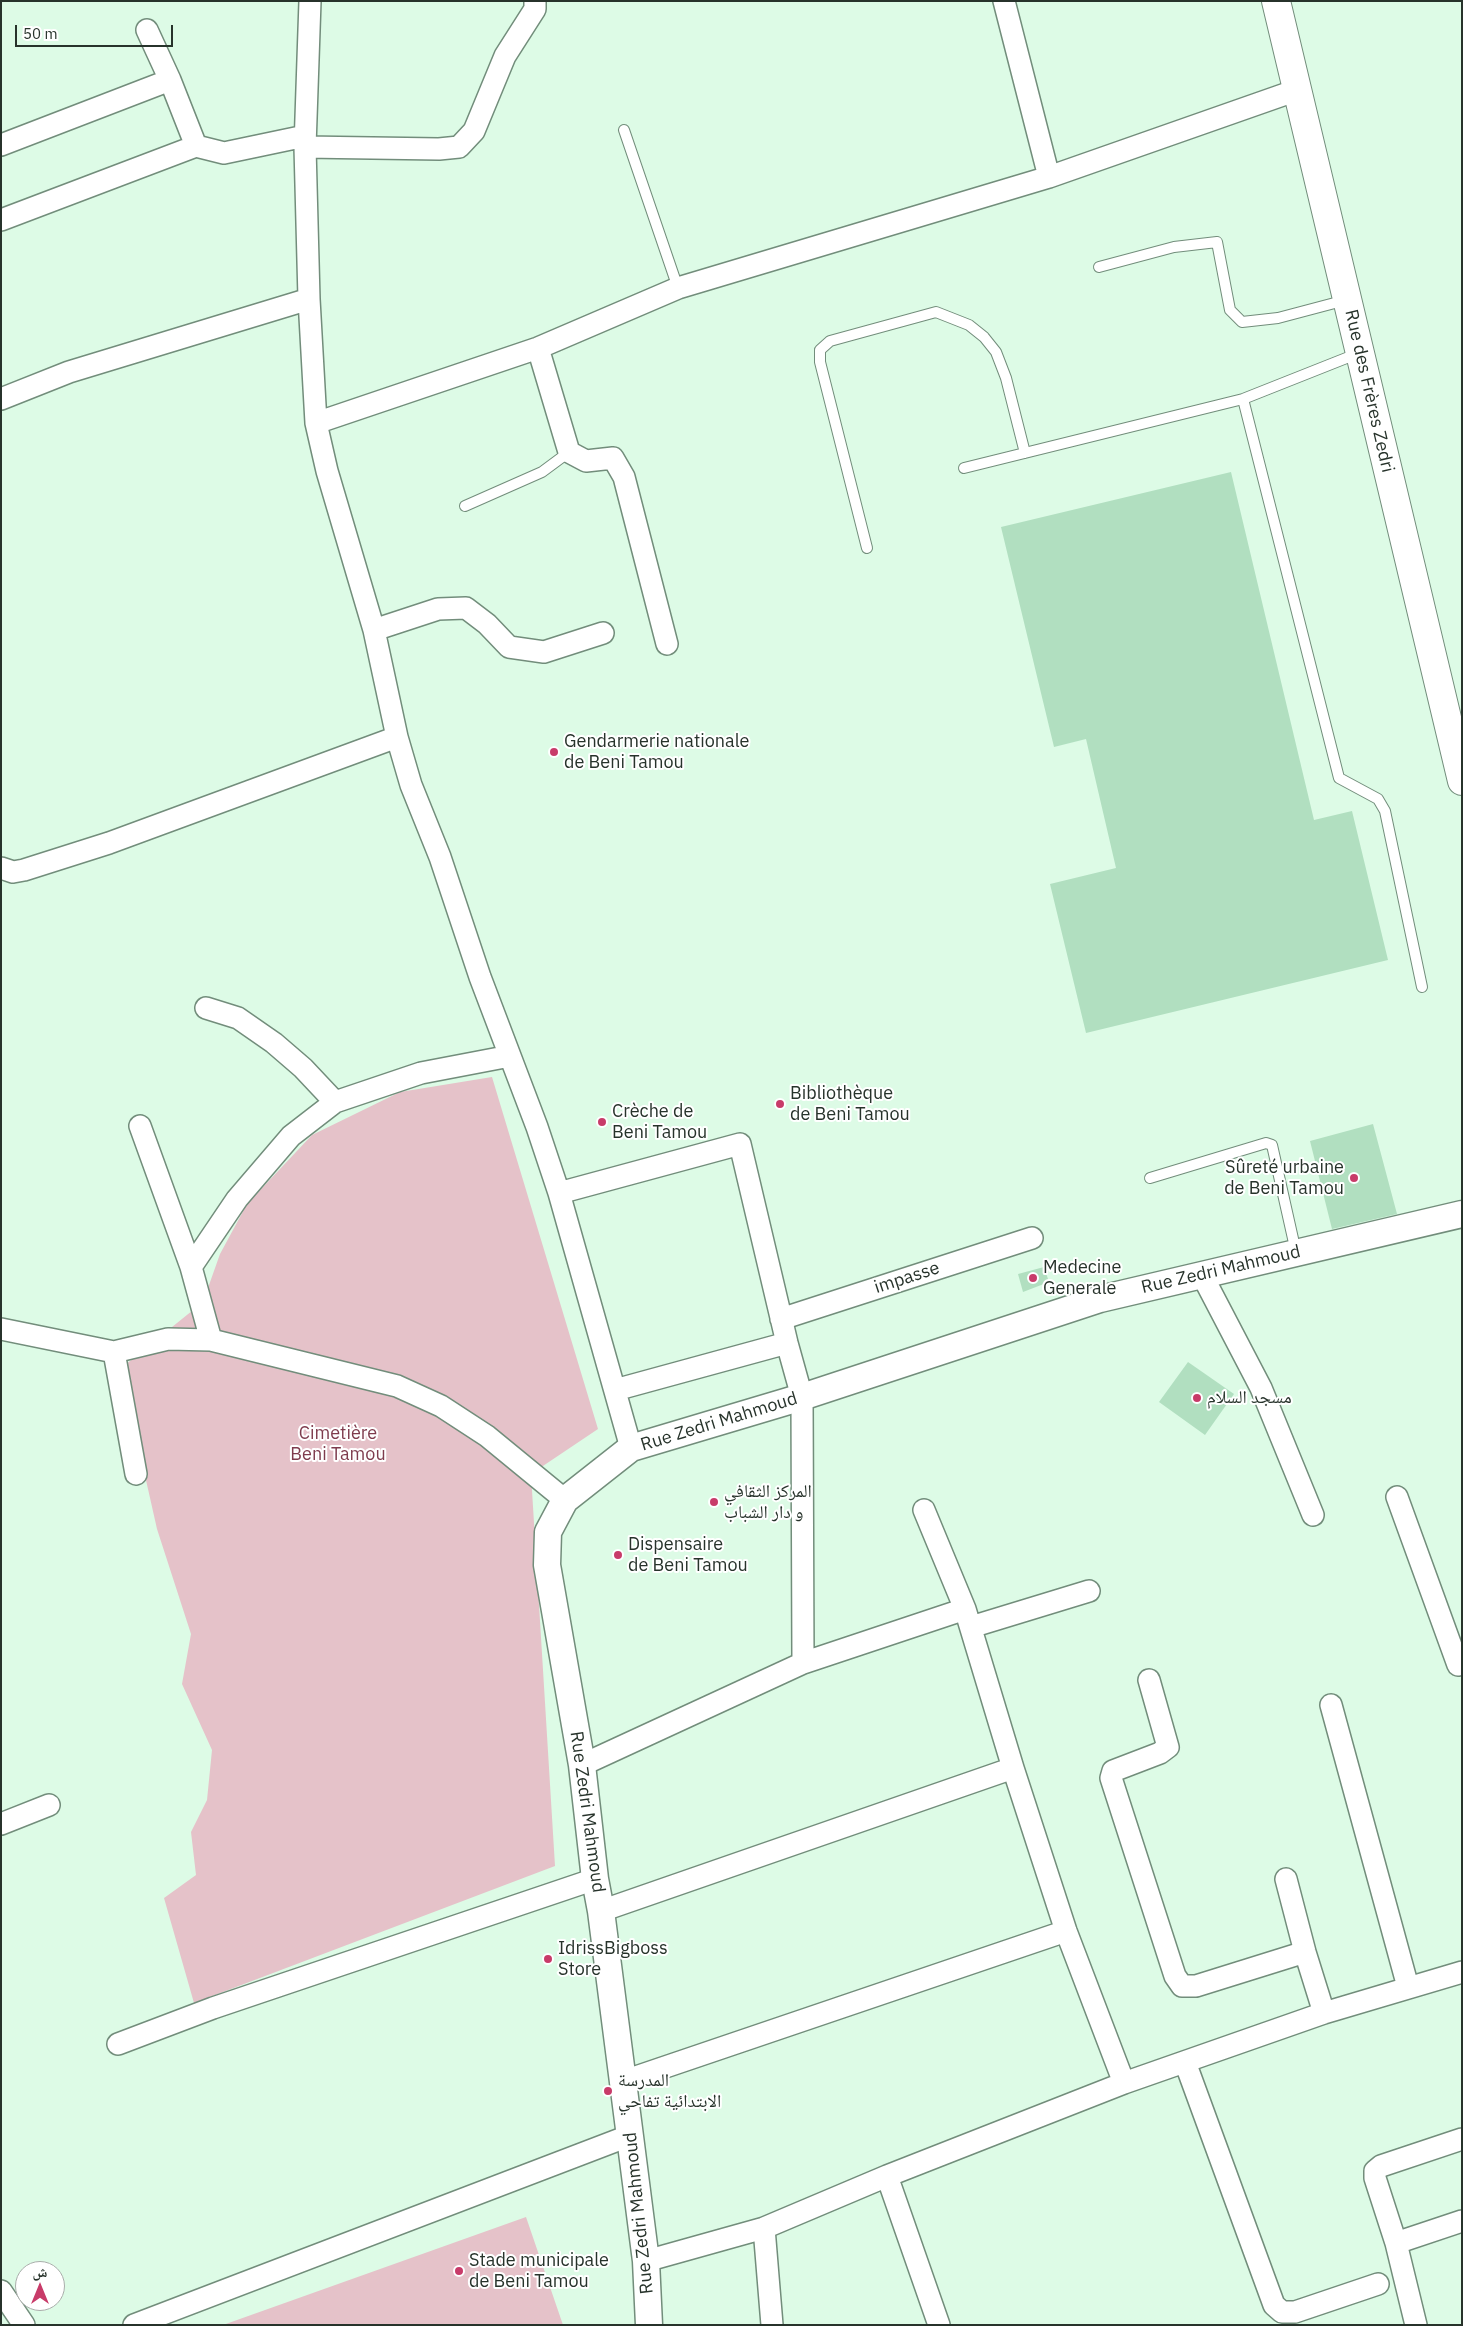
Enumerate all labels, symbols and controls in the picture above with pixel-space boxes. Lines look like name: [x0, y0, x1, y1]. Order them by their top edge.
scale bar: [18, 15, 175, 47]
text: 50 m: [23, 24, 58, 43]
street label: Rue des Frères Zedri: [1340, 307, 1398, 475]
place label: Gendarmerie nationale de Beni Tamou: [564, 731, 749, 774]
marker: Gendarmerie nationale de Beni Tamou: [548, 746, 560, 758]
place label: Bibliothèque de Beni Tamou: [790, 1083, 910, 1126]
marker: Bibliothèque de Beni Tamou: [774, 1098, 786, 1110]
place label: Crèche de Beni Tamou: [612, 1101, 707, 1144]
marker: Crèche de Beni Tamou: [596, 1116, 608, 1128]
place label: Sûreté urbaine de Beni Tamou: [1224, 1157, 1344, 1200]
marker: Sûreté urbaine de Beni Tamou: [1348, 1172, 1360, 1184]
street label: Rue Zedri Mahmoud: [1139, 1241, 1303, 1299]
street label: impasse: [872, 1257, 942, 1299]
place label: Medecine Generale: [1043, 1257, 1121, 1300]
marker: Medecine Generale: [1027, 1272, 1039, 1284]
place label: مسجد السلام: [1207, 1387, 1292, 1409]
street label: Rue Zedri Mahmoud: [638, 1388, 800, 1456]
marker: مسجد السلام: [1191, 1392, 1203, 1404]
park label: Cimetière Beni Tamou: [290, 1423, 386, 1466]
place label: المركز الثقافي و دار الشباب: [724, 1481, 812, 1524]
marker: المركز الثقافي و دار الشباب: [708, 1496, 720, 1508]
place label: Dispensaire de Beni Tamou: [628, 1534, 748, 1576]
marker: Dispensaire de Beni Tamou: [612, 1549, 624, 1561]
street label: Rue Zedri Mahmoud: [565, 1730, 609, 1894]
place label: IdrissBigboss Store: [558, 1938, 668, 1980]
marker: IdrissBigboss Store: [542, 1953, 554, 1965]
place label: المدرسة الابتدائية تفاحي: [618, 2070, 721, 2112]
marker: المدرسة الابتدائية تفاحي: [602, 2085, 614, 2097]
street label: Rue Zedri Mahmoud: [620, 2131, 658, 2295]
place label: Stade municipale de Beni Tamou: [469, 2250, 609, 2292]
north arrow: [15, 2261, 65, 2311]
text: ش: [33, 2263, 47, 2281]
marker: Stade municipale de Beni Tamou: [453, 2265, 465, 2277]

